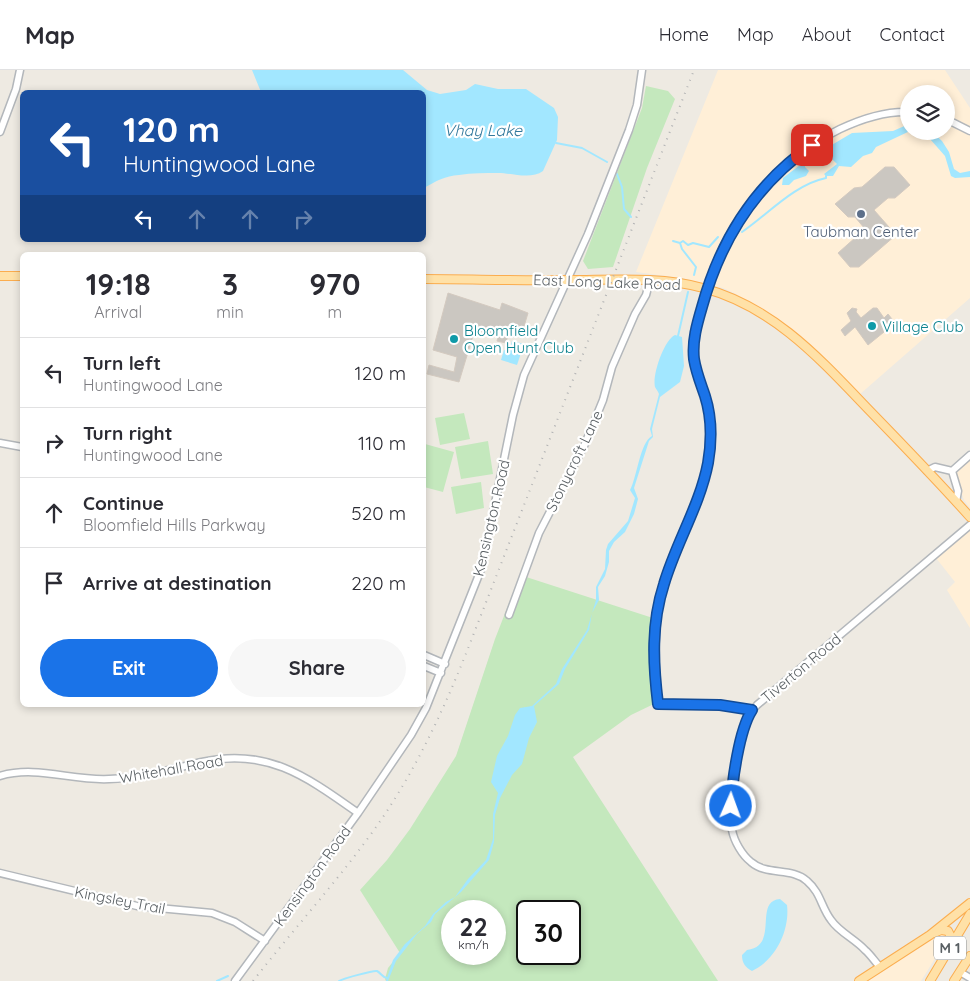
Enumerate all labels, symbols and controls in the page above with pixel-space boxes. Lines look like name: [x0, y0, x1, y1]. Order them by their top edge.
text: Map: [25, 20, 75, 50]
text: Home: [659, 23, 709, 46]
text: Map: [737, 23, 774, 46]
text: About: [802, 23, 852, 46]
text: Contact: [880, 23, 945, 46]
map controls: [900, 85, 955, 140]
button: layers: [900, 85, 955, 140]
text: 120 m: [123, 107, 220, 151]
icon: left: [40, 110, 105, 175]
water label: Vhay Lake: [444, 120, 523, 140]
pin: [791, 124, 833, 166]
icon: arrive: [798, 131, 826, 159]
text: Huntingwood Lane: [123, 150, 315, 178]
icon: left: [130, 205, 158, 233]
icon: ahead: [183, 205, 211, 233]
icon: ahead: [236, 205, 264, 233]
icon: right: [289, 205, 317, 233]
marker: Taubman Center: [855, 208, 867, 220]
place label: Taubman Center: [803, 222, 919, 241]
text: 19:18: [86, 265, 151, 303]
text: 3: [222, 265, 238, 303]
text: 970: [309, 265, 360, 303]
street label: East Long Lake Road: [533, 270, 681, 294]
text: Arrival: [94, 302, 142, 322]
text: min: [216, 302, 244, 322]
text: m: [328, 302, 342, 322]
place label: Village Club: [882, 317, 964, 336]
marker: Village Club: [866, 320, 878, 332]
place label: Bloomfield Open Hunt Club: [464, 321, 574, 357]
marker: Bloomfield Open Hunt Club: [448, 333, 460, 345]
text: Turn left: [83, 351, 161, 375]
icon: left: [40, 359, 68, 387]
text: 120 m: [355, 361, 406, 385]
text: Huntingwood Lane: [83, 375, 223, 395]
street label: Stonycroft Lane: [541, 407, 607, 515]
text: Turn right: [83, 421, 172, 445]
icon: right: [40, 429, 68, 457]
text: 110 m: [358, 431, 406, 455]
text: Huntingwood Lane: [83, 445, 223, 465]
street label: Kensington Road: [468, 458, 514, 578]
text: Continue: [83, 491, 164, 515]
icon: ahead: [40, 499, 68, 527]
text: 520 m: [351, 501, 406, 525]
text: Bloomfield Hills Parkway: [83, 515, 266, 535]
icon: arrive: [40, 569, 68, 597]
text: Arrive at destination: [83, 571, 272, 595]
text: 220 m: [351, 571, 406, 595]
street label: Tiverton Road: [757, 629, 845, 707]
button: Exit: [40, 639, 218, 697]
button: Share: [228, 639, 406, 697]
street label: Whitehall Road: [117, 750, 225, 788]
position arrow: [704, 779, 756, 831]
street label: Kensington Road: [269, 822, 355, 930]
street label: Kingsley Trail: [73, 882, 167, 918]
speed limit sign: 30: [516, 900, 581, 965]
text: 22: [459, 911, 488, 942]
road number: M 1: [934, 936, 966, 960]
text: km/h: [458, 937, 489, 952]

